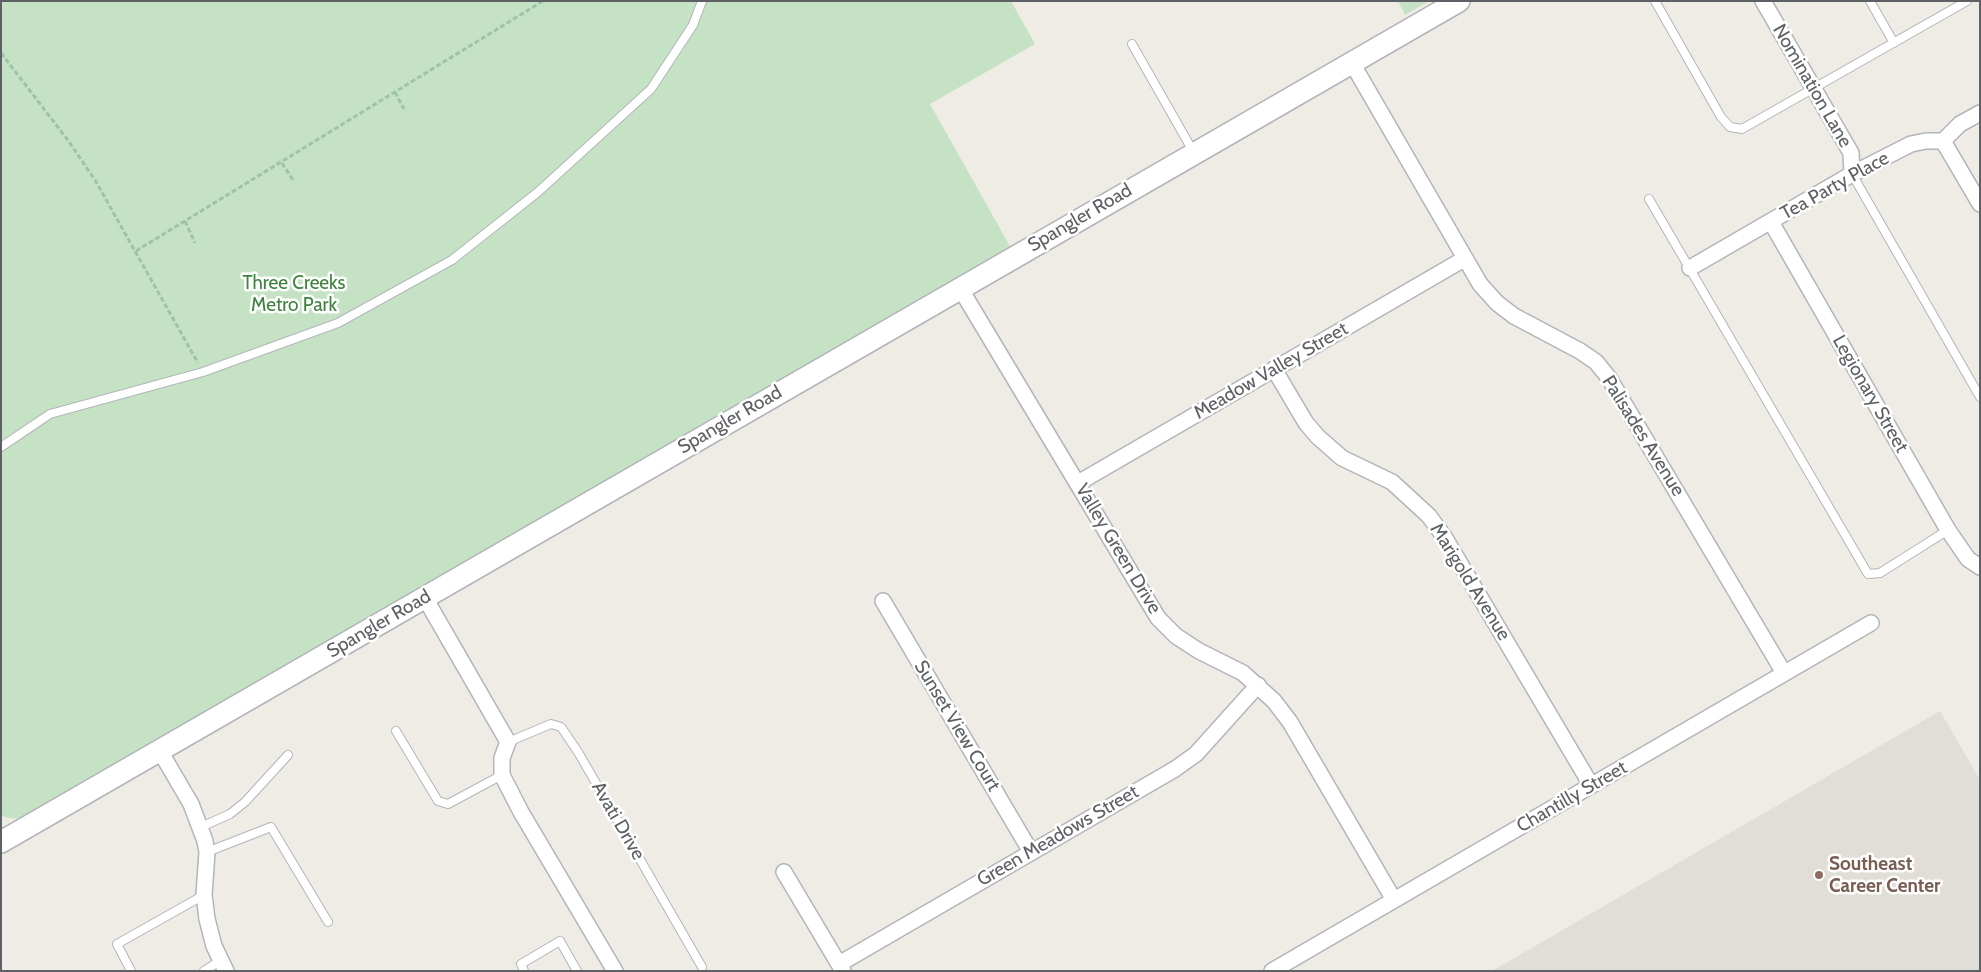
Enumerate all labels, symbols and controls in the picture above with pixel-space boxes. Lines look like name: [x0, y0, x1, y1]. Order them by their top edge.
street label: Nomination Lane: [1767, 20, 1857, 152]
street label: Tea Party Place: [1777, 147, 1893, 225]
street label: Spangler Road: [1024, 179, 1136, 257]
park label: Three Creeks Metro Park: [243, 272, 345, 316]
street label: Meadow Valley Street: [1190, 318, 1352, 424]
street label: Legionary Street: [1827, 331, 1913, 457]
street label: Palisades Avenue: [1597, 371, 1689, 501]
street label: Spangler Road: [674, 381, 786, 459]
street label: Valley Green Drive: [1070, 480, 1166, 618]
street label: Marigold Avenue: [1425, 519, 1515, 645]
street label: Spangler Road: [323, 585, 435, 663]
street label: Sunset View Court: [909, 657, 1005, 795]
street label: Chantilly Street: [1513, 756, 1631, 838]
street label: Avati Drive: [586, 778, 650, 864]
street label: Green Meadows Street: [973, 781, 1143, 891]
place label: Southeast Career Center: [1829, 853, 1940, 897]
marker: Southeast Career Center: [1813, 869, 1825, 881]

